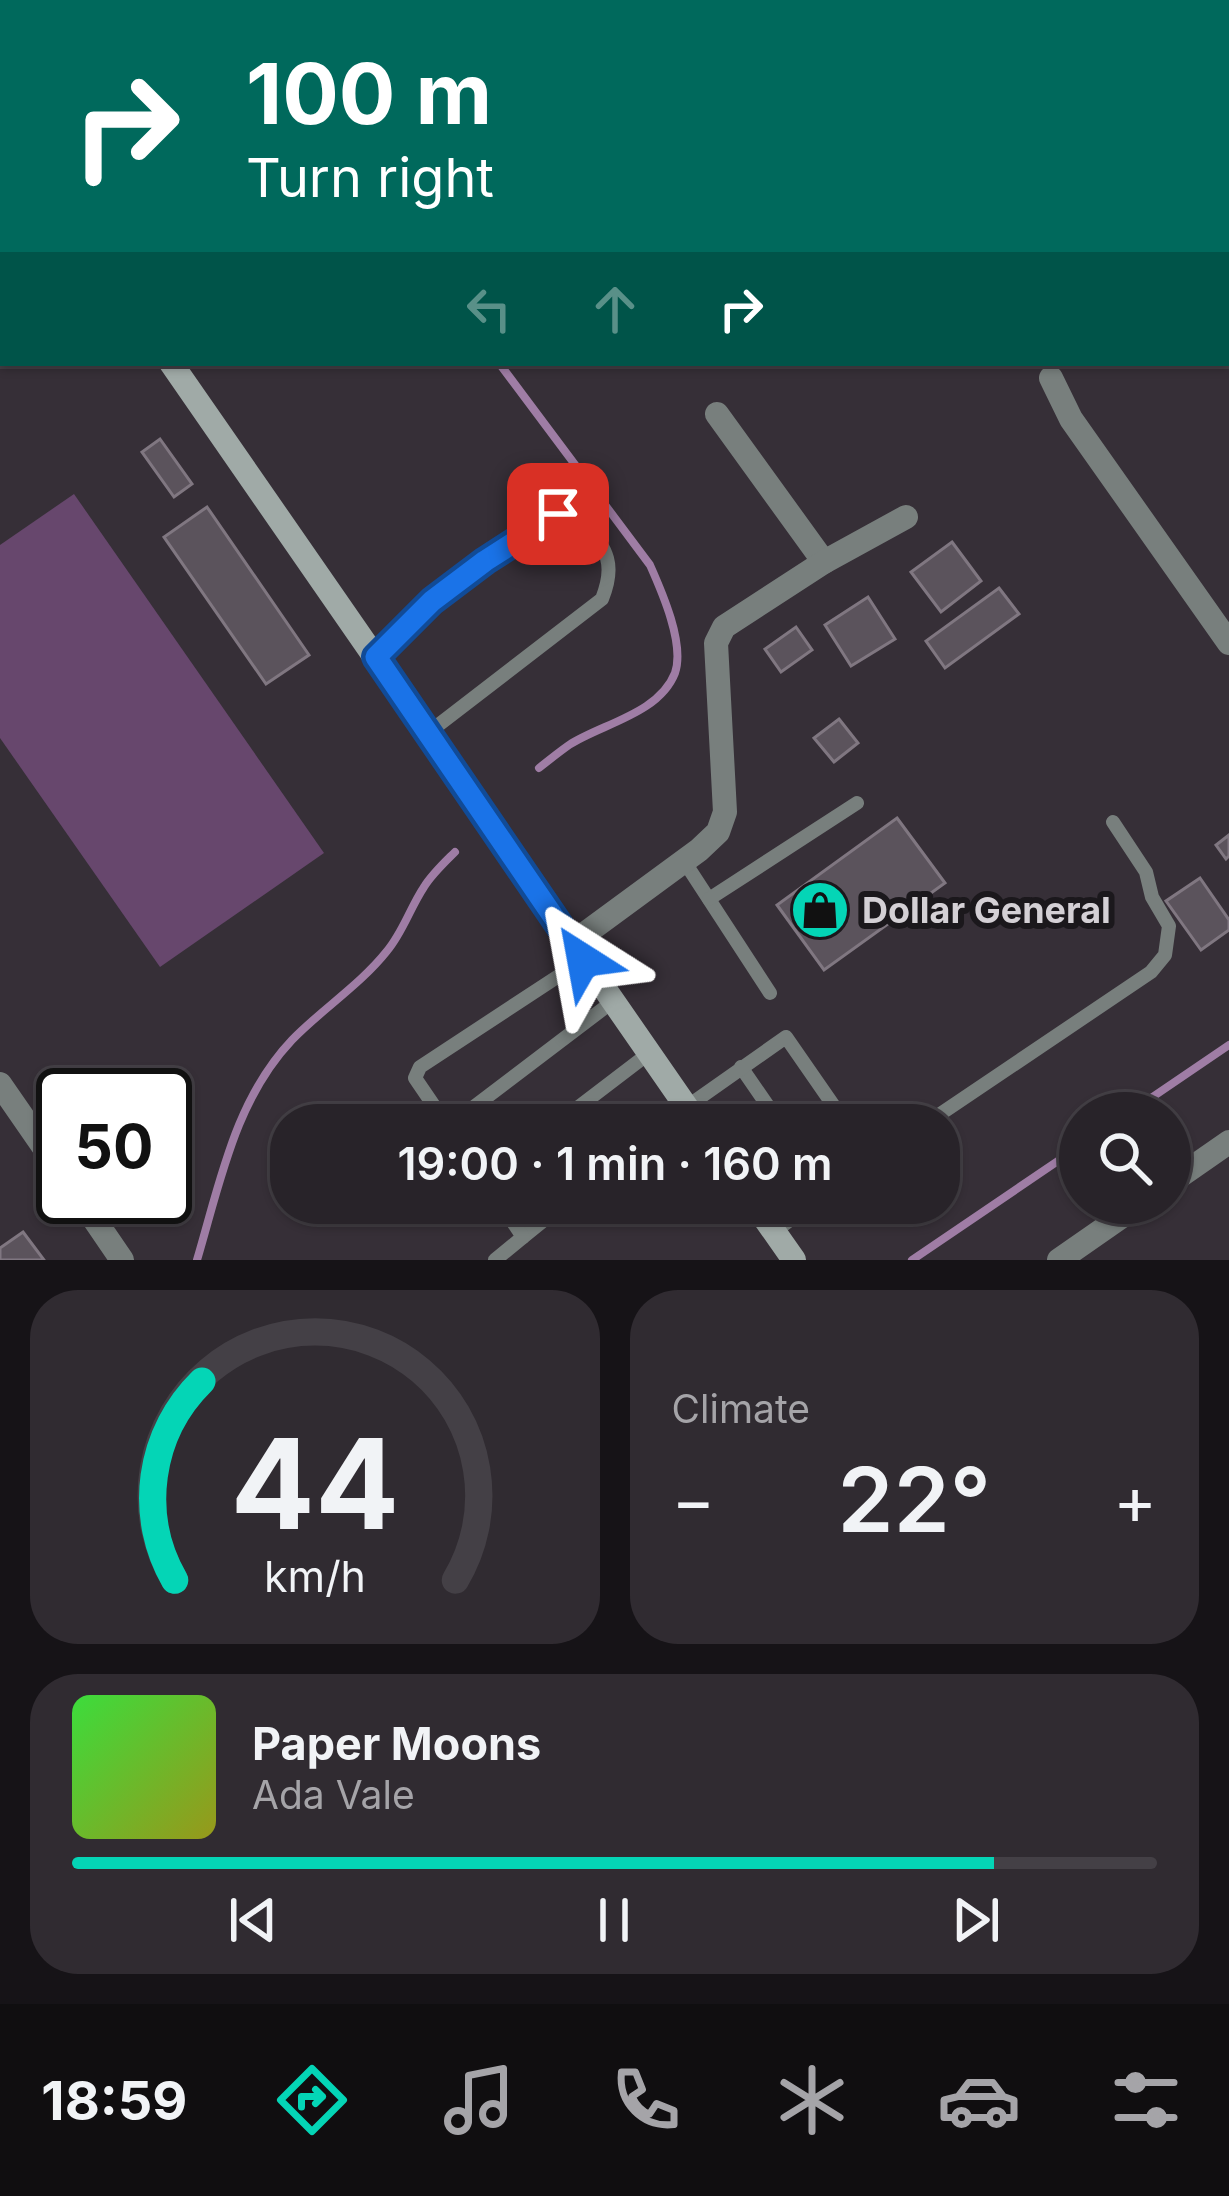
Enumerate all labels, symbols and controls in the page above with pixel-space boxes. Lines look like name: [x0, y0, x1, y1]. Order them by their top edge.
text: 100 m: [246, 43, 492, 144]
icon: right: [48, 48, 204, 204]
text: Turn right: [246, 145, 494, 210]
icon: left: [456, 276, 522, 342]
icon: ahead: [582, 276, 648, 342]
icon: right: [708, 276, 774, 342]
pin: [507, 463, 609, 565]
icon: arrive: [525, 481, 591, 547]
shop icon: Dollar General: [789, 879, 851, 941]
place label: Dollar General: [862, 888, 1111, 932]
position arrow: [520, 897, 646, 1023]
speed limit sign: 50: [36, 1068, 192, 1224]
map controls: [1059, 1092, 1191, 1224]
button: search: [1059, 1092, 1191, 1224]
text: 19:00 · 1 min · 160 m: [397, 1136, 833, 1191]
text: Climate: [672, 1385, 810, 1432]
text: 44: [230, 1408, 399, 1559]
text: 22°: [838, 1445, 991, 1554]
text: −: [672, 1460, 715, 1540]
text: +: [1113, 1460, 1157, 1540]
text: km/h: [264, 1550, 366, 1602]
text: Paper Moons: [252, 1716, 541, 1771]
text: Ada Vale: [252, 1771, 415, 1818]
icon: previous: [220, 1887, 286, 1953]
icon: pause: [581, 1887, 647, 1953]
icon: next: [943, 1887, 1009, 1953]
icon: directions: [270, 2058, 354, 2142]
icon: music: [437, 2058, 521, 2142]
icon: phone: [604, 2058, 688, 2142]
icon: climate: [770, 2058, 854, 2142]
icon: car: [937, 2058, 1021, 2142]
icon: filters: [1104, 2058, 1188, 2142]
text: 18:59: [41, 2068, 187, 2133]

